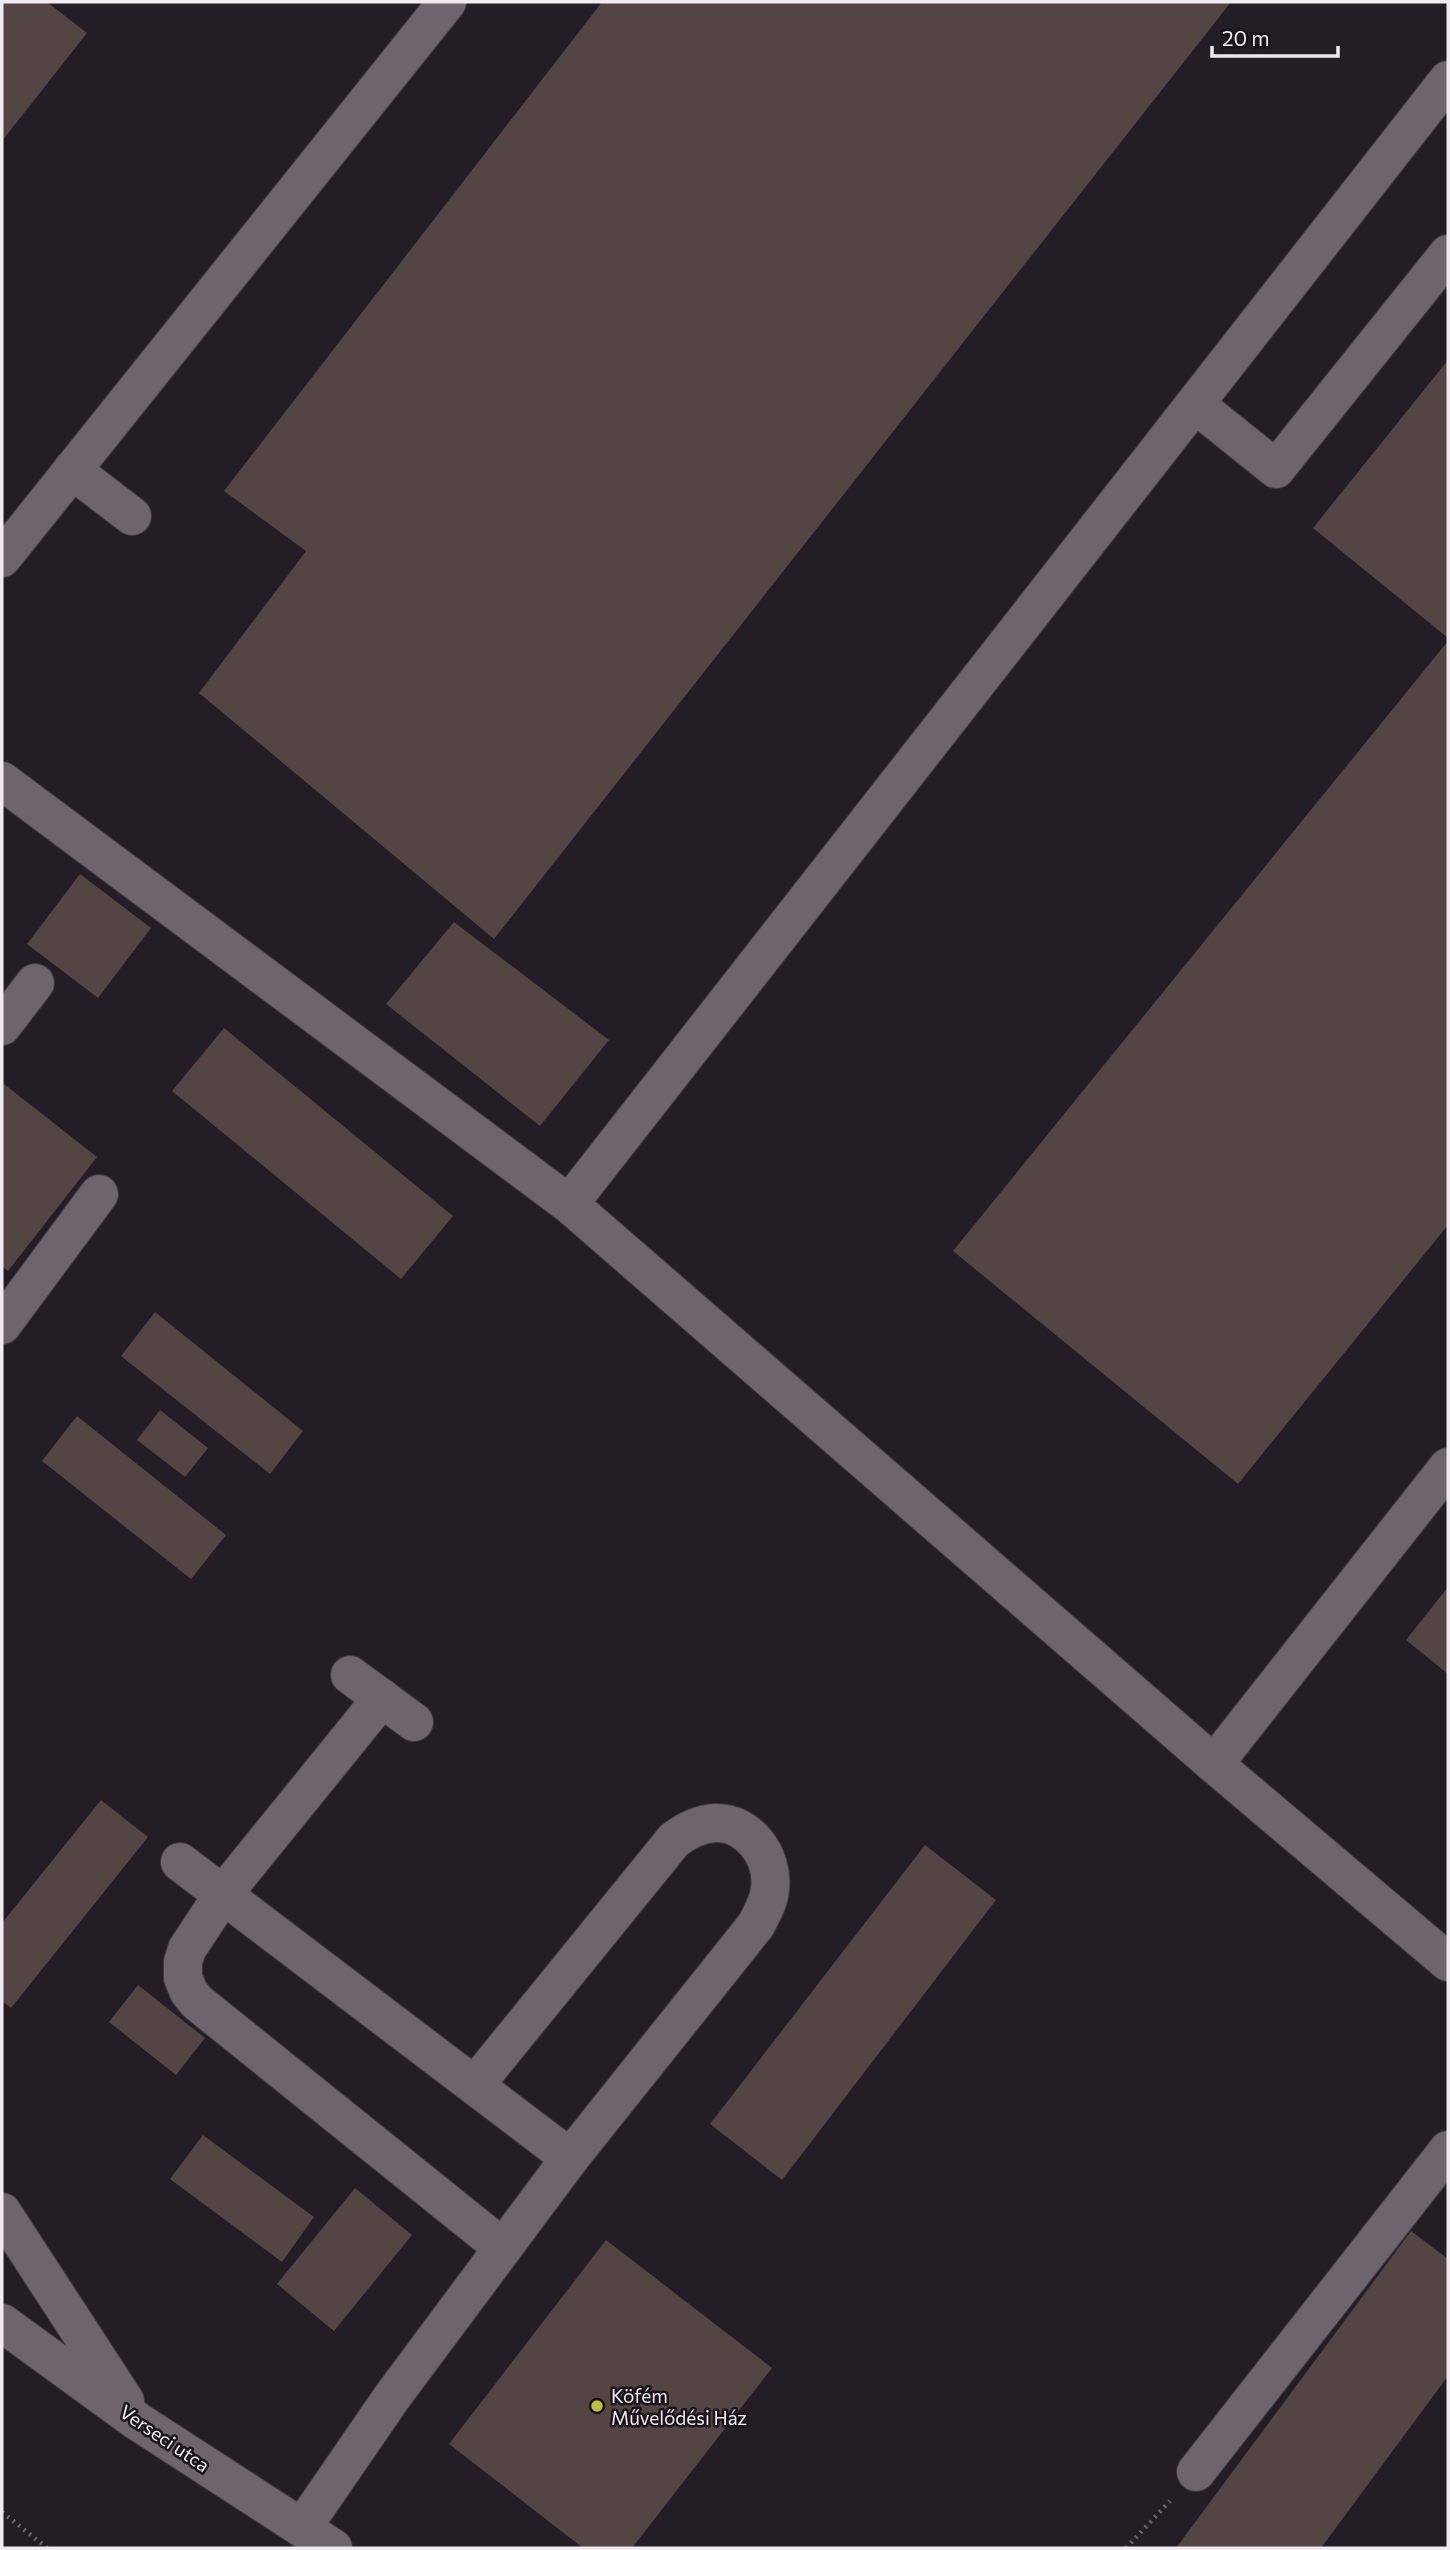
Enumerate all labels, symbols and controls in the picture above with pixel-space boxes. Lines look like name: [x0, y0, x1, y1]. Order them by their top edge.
scale bar: [1212, 14, 1338, 58]
text: 20 m: [1222, 25, 1270, 50]
place label: Köfém Művelődési Ház: [611, 2384, 747, 2429]
marker: Köfém Művelődési Ház: [589, 2398, 605, 2414]
street label: Verseci utca: [116, 2400, 214, 2476]

